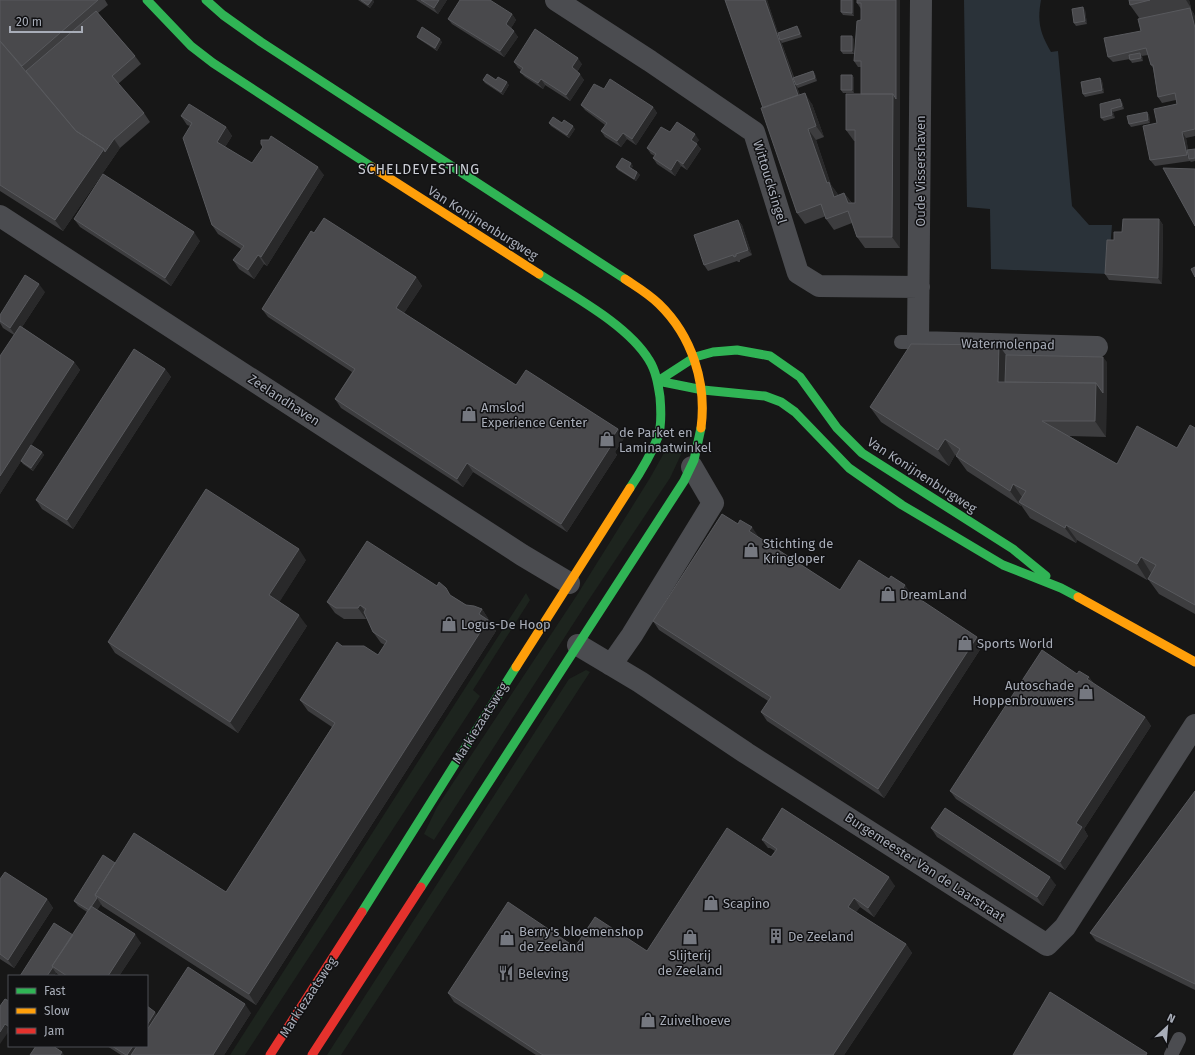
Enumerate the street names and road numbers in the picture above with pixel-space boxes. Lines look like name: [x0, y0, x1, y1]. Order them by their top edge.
street label: Oude Vissershaven: [913, 115, 928, 227]
street label: Wittoucksingel: [750, 139, 790, 226]
street label: Van Konijnenburgweg: [425, 183, 541, 263]
street label: Watermolenpad: [961, 336, 1055, 352]
street label: Zeelandhaven: [245, 371, 323, 429]
street label: Van Konijnenburgweg: [865, 434, 980, 516]
street label: Markiezaatsweg: [449, 679, 511, 766]
street label: Burgemeester Van de Laarstraat: [842, 810, 1008, 925]
street label: Markiezaatsweg: [276, 954, 340, 1040]

